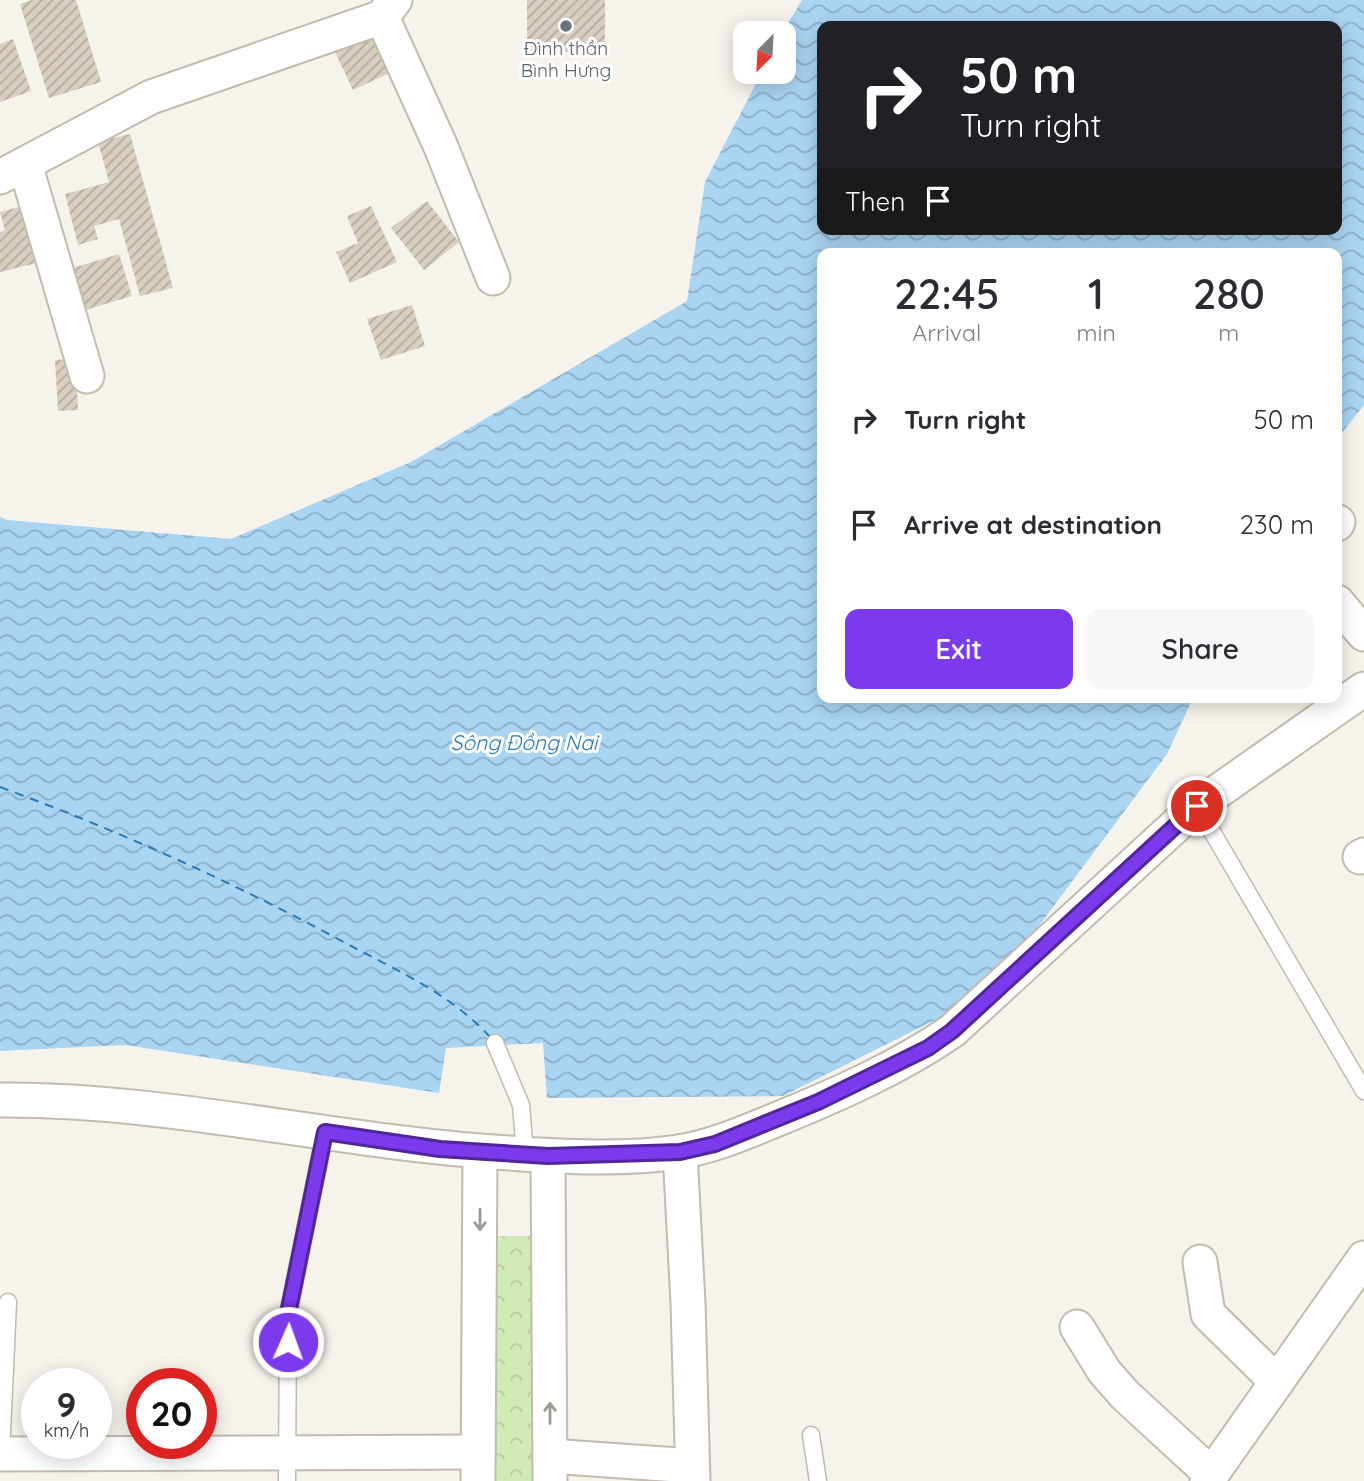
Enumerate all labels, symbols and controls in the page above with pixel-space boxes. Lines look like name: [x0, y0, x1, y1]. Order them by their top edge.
marker: Đình thần Bình Hưng: [558, 18, 574, 34]
north arrow: [733, 21, 796, 84]
map controls: [733, 21, 796, 84]
place label: Đình thần Bình Hưng: [521, 36, 611, 82]
text: 50 m: [960, 44, 1077, 105]
icon: right: [845, 49, 936, 140]
text: Turn right: [960, 105, 1101, 145]
icon: arrive: [919, 182, 957, 220]
text: Then: [845, 185, 905, 218]
text: 22:45: [894, 267, 999, 320]
text: 1: [1088, 267, 1104, 320]
text: 280: [1193, 267, 1265, 320]
text: Arrival: [912, 318, 981, 347]
text: min: [1077, 318, 1116, 347]
text: m: [1218, 318, 1239, 347]
icon: right: [845, 401, 883, 439]
text: Turn right: [904, 403, 1026, 436]
text: 50 m: [1254, 403, 1314, 436]
icon: arrive: [845, 506, 883, 544]
text: Arrive at destination: [904, 508, 1162, 541]
text: 230 m: [1240, 508, 1314, 541]
button: Exit: [845, 609, 1073, 689]
button: Share: [1087, 609, 1314, 689]
water label: Sông Đồng Nai: [451, 729, 600, 755]
pin: [1167, 776, 1227, 836]
icon: arrive: [1178, 787, 1216, 825]
one-way arrow: [473, 1208, 487, 1231]
position arrow: [251, 1305, 325, 1379]
speed limit sign: 20: [126, 1368, 217, 1459]
text: 9: [57, 1382, 76, 1426]
one-way arrow: [543, 1402, 557, 1425]
text: km/h: [44, 1419, 89, 1442]

